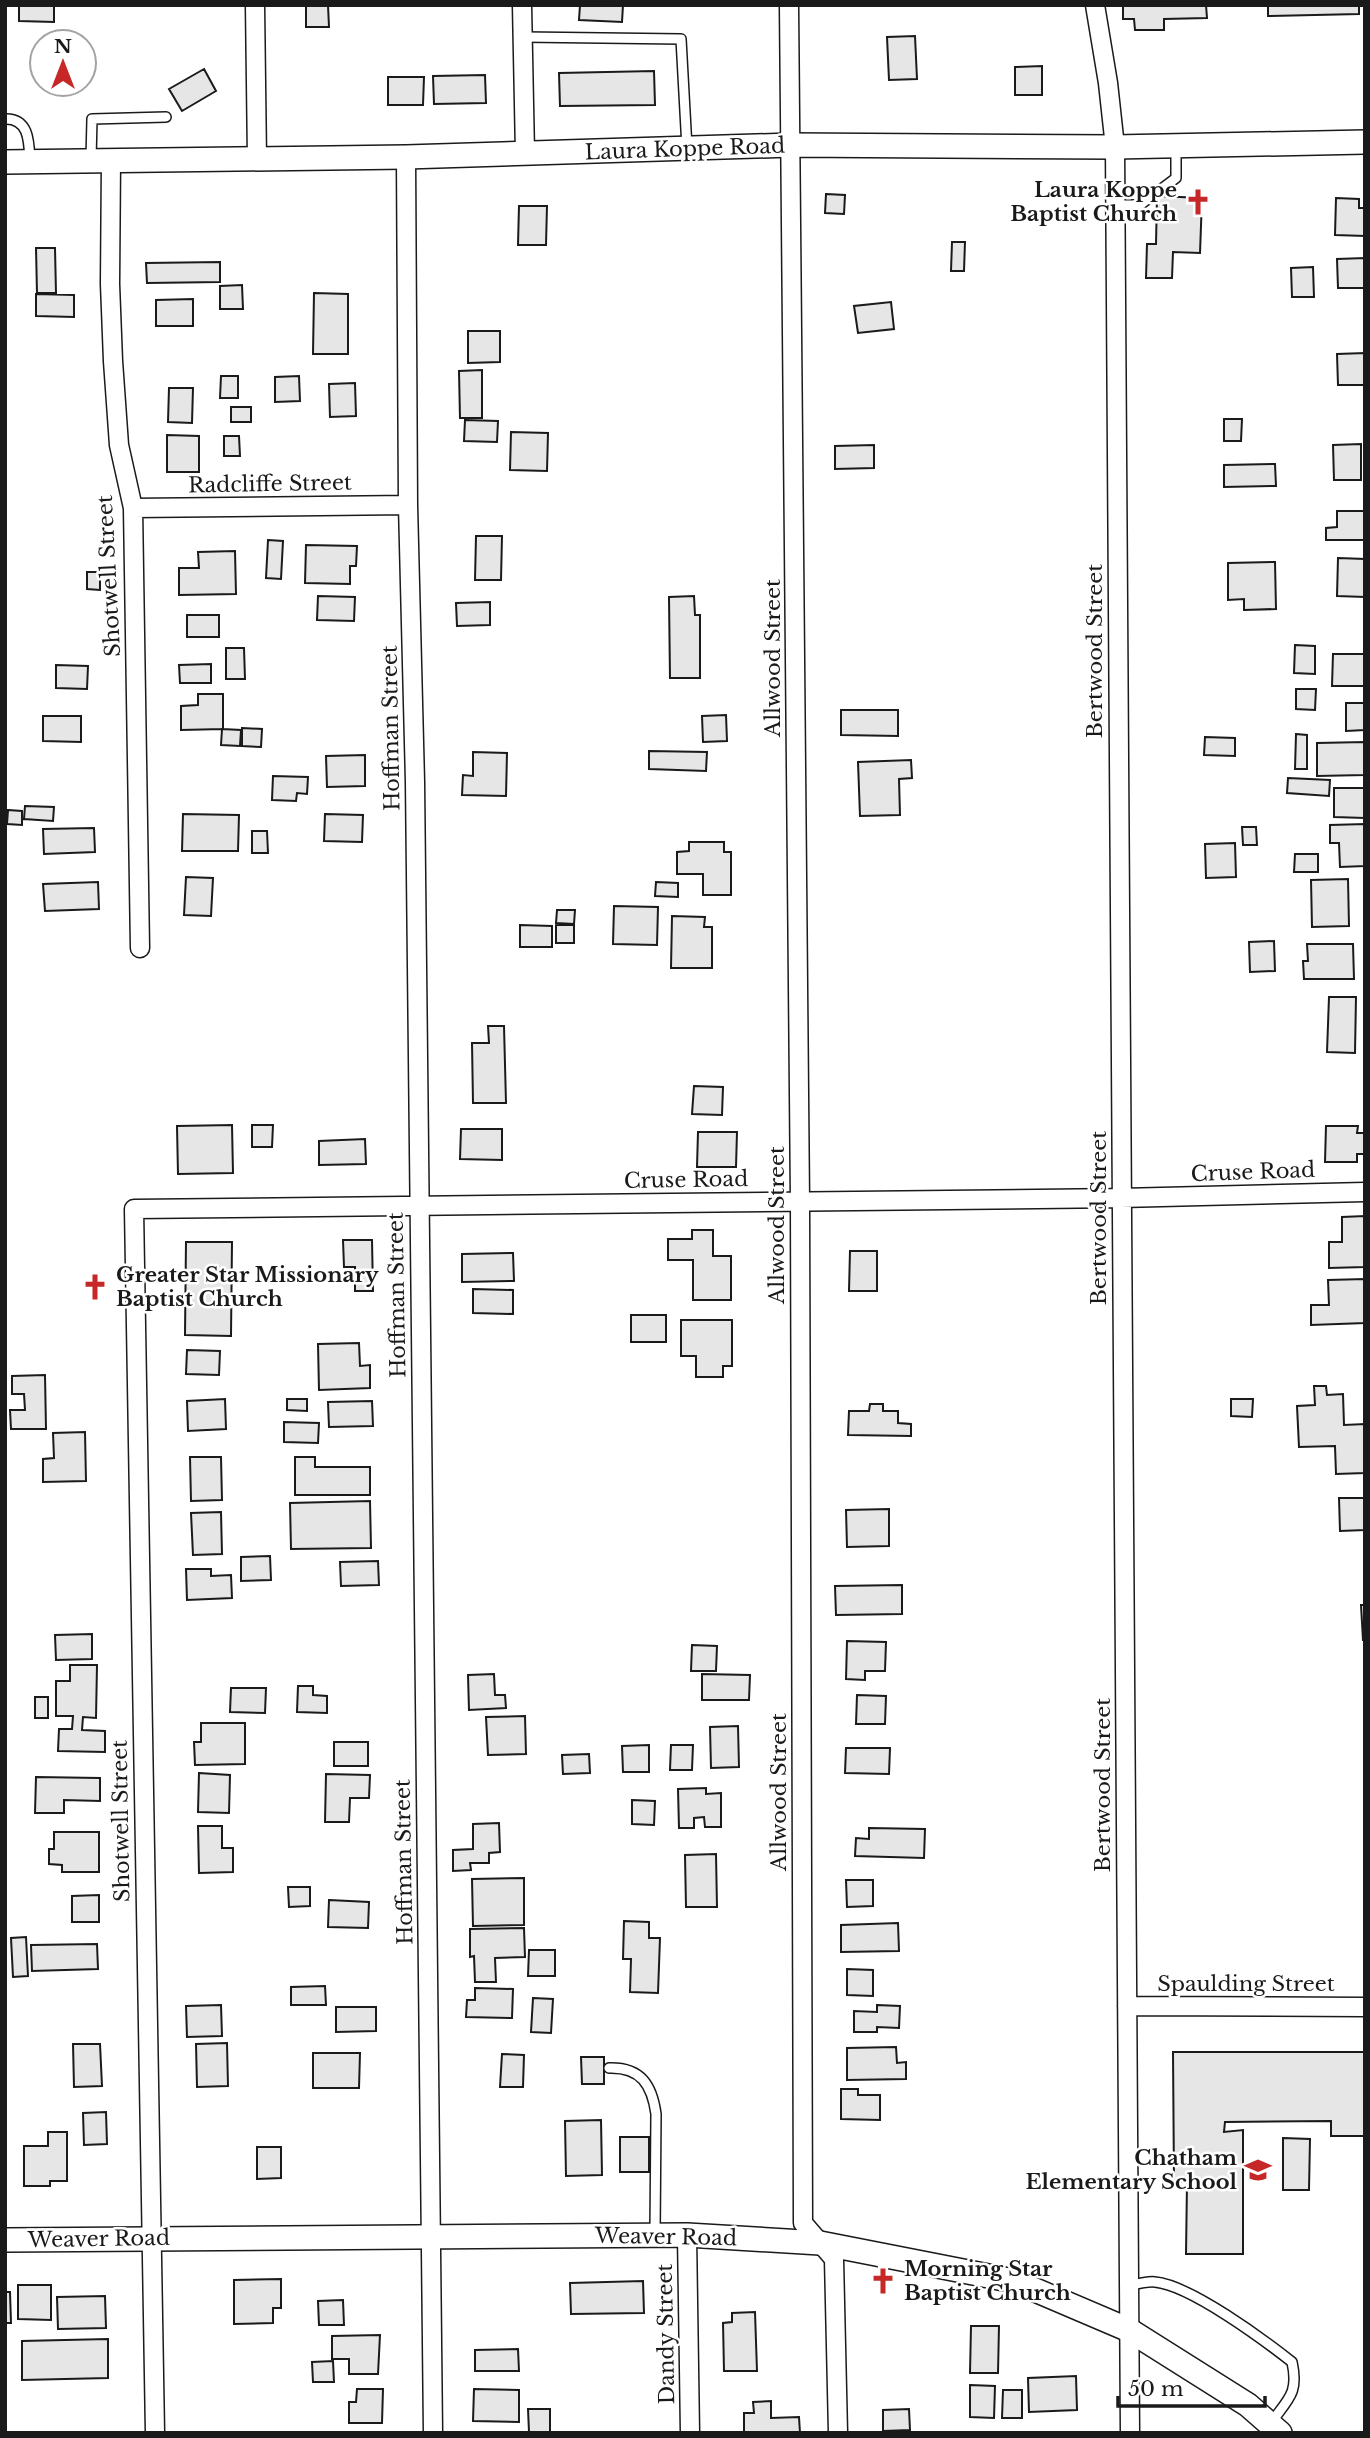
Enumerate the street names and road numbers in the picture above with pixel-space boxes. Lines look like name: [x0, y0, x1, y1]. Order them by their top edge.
street label: Laura Koppe Road: [584, 133, 786, 165]
street label: Radcliffe Street: [188, 470, 352, 498]
street label: Shotwell Street: [92, 494, 126, 658]
street label: Bertwood Street: [1082, 564, 1108, 738]
street label: Allwood Street: [760, 579, 786, 738]
street label: Hoffman Street: [377, 645, 405, 811]
street label: Bertwood Street: [1086, 1131, 1112, 1305]
street label: Allwood Street: [764, 1146, 790, 1305]
street label: Cruse Road: [1190, 1157, 1316, 1187]
street label: Cruse Road: [624, 1166, 748, 1194]
street label: Hoffman Street: [383, 1212, 411, 1378]
street label: Bertwood Street: [1090, 1698, 1116, 1872]
street label: Allwood Street: [766, 1713, 792, 1872]
street label: Shotwell Street: [107, 1740, 135, 1902]
street label: Hoffman Street: [390, 1779, 418, 1945]
street label: Spaulding Street: [1157, 1971, 1335, 1997]
street label: Weaver Road: [594, 2223, 737, 2251]
street label: Weaver Road: [27, 2225, 170, 2253]
street label: Dandy Street: [652, 2263, 680, 2404]

